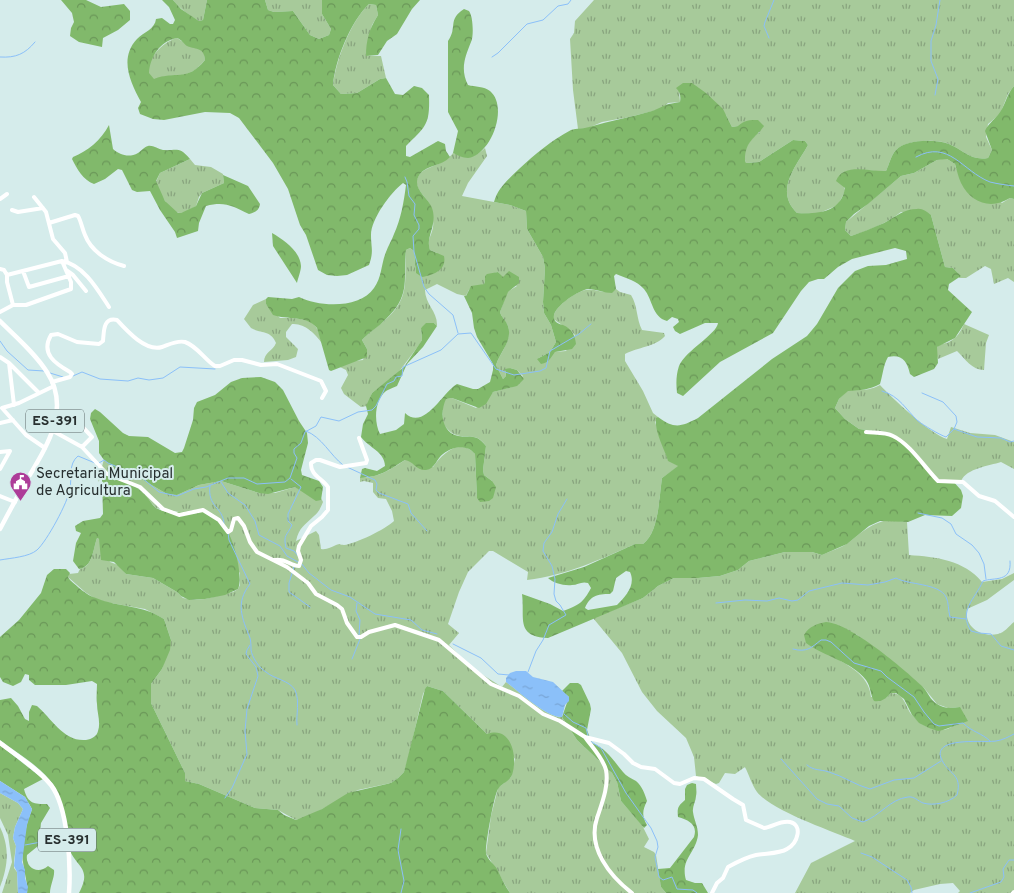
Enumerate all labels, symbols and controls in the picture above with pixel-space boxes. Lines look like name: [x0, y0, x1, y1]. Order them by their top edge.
road number: ES-391: [26, 410, 84, 432]
place label: Secretaria Municipal de Agricultura: [36, 465, 173, 501]
public building icon: Secretaria Municipal de Agricultura: [8, 471, 32, 502]
road number: ES-391: [38, 828, 96, 852]

